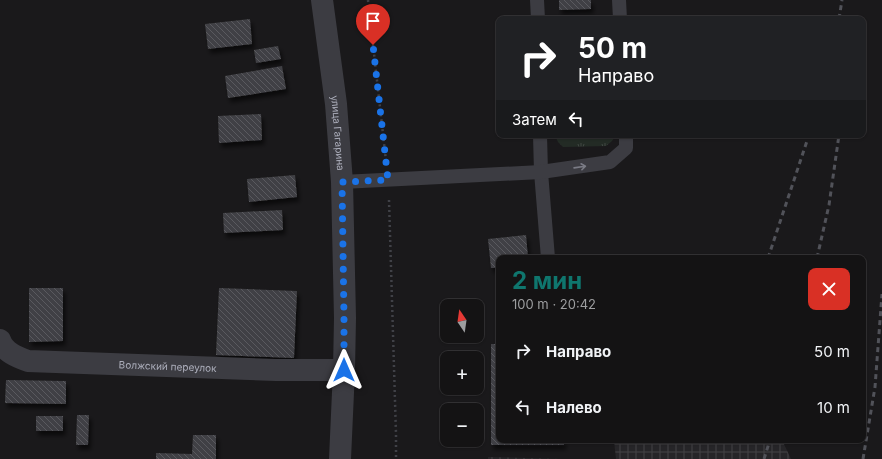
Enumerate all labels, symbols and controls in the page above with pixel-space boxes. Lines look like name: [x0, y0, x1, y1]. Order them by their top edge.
pin: [356, 4, 390, 45]
icon: arrive: [362, 10, 384, 32]
text: 50 m: [578, 31, 647, 65]
icon: right: [512, 32, 564, 84]
text: Направо: [578, 65, 654, 86]
street label: улица Гагарина: [329, 95, 347, 171]
icon: left: [565, 108, 587, 130]
text: Затем: [512, 110, 557, 129]
one-way arrow: [573, 163, 586, 171]
text: 2 мин: [512, 266, 582, 295]
button: close: [808, 268, 850, 310]
text: 100 m · 20:42: [512, 296, 596, 312]
north arrow: [440, 299, 484, 343]
map controls: [440, 299, 484, 447]
icon: right: [512, 340, 534, 362]
text: Направо: [546, 342, 611, 361]
text: 50 m: [814, 342, 850, 361]
position arrow: [323, 349, 365, 391]
button: +: [440, 351, 484, 395]
street label: Волжский переулок: [119, 358, 217, 374]
icon: left: [512, 396, 534, 418]
text: Налево: [546, 398, 602, 417]
text: 10 m: [817, 398, 850, 417]
button: −: [440, 403, 484, 447]

